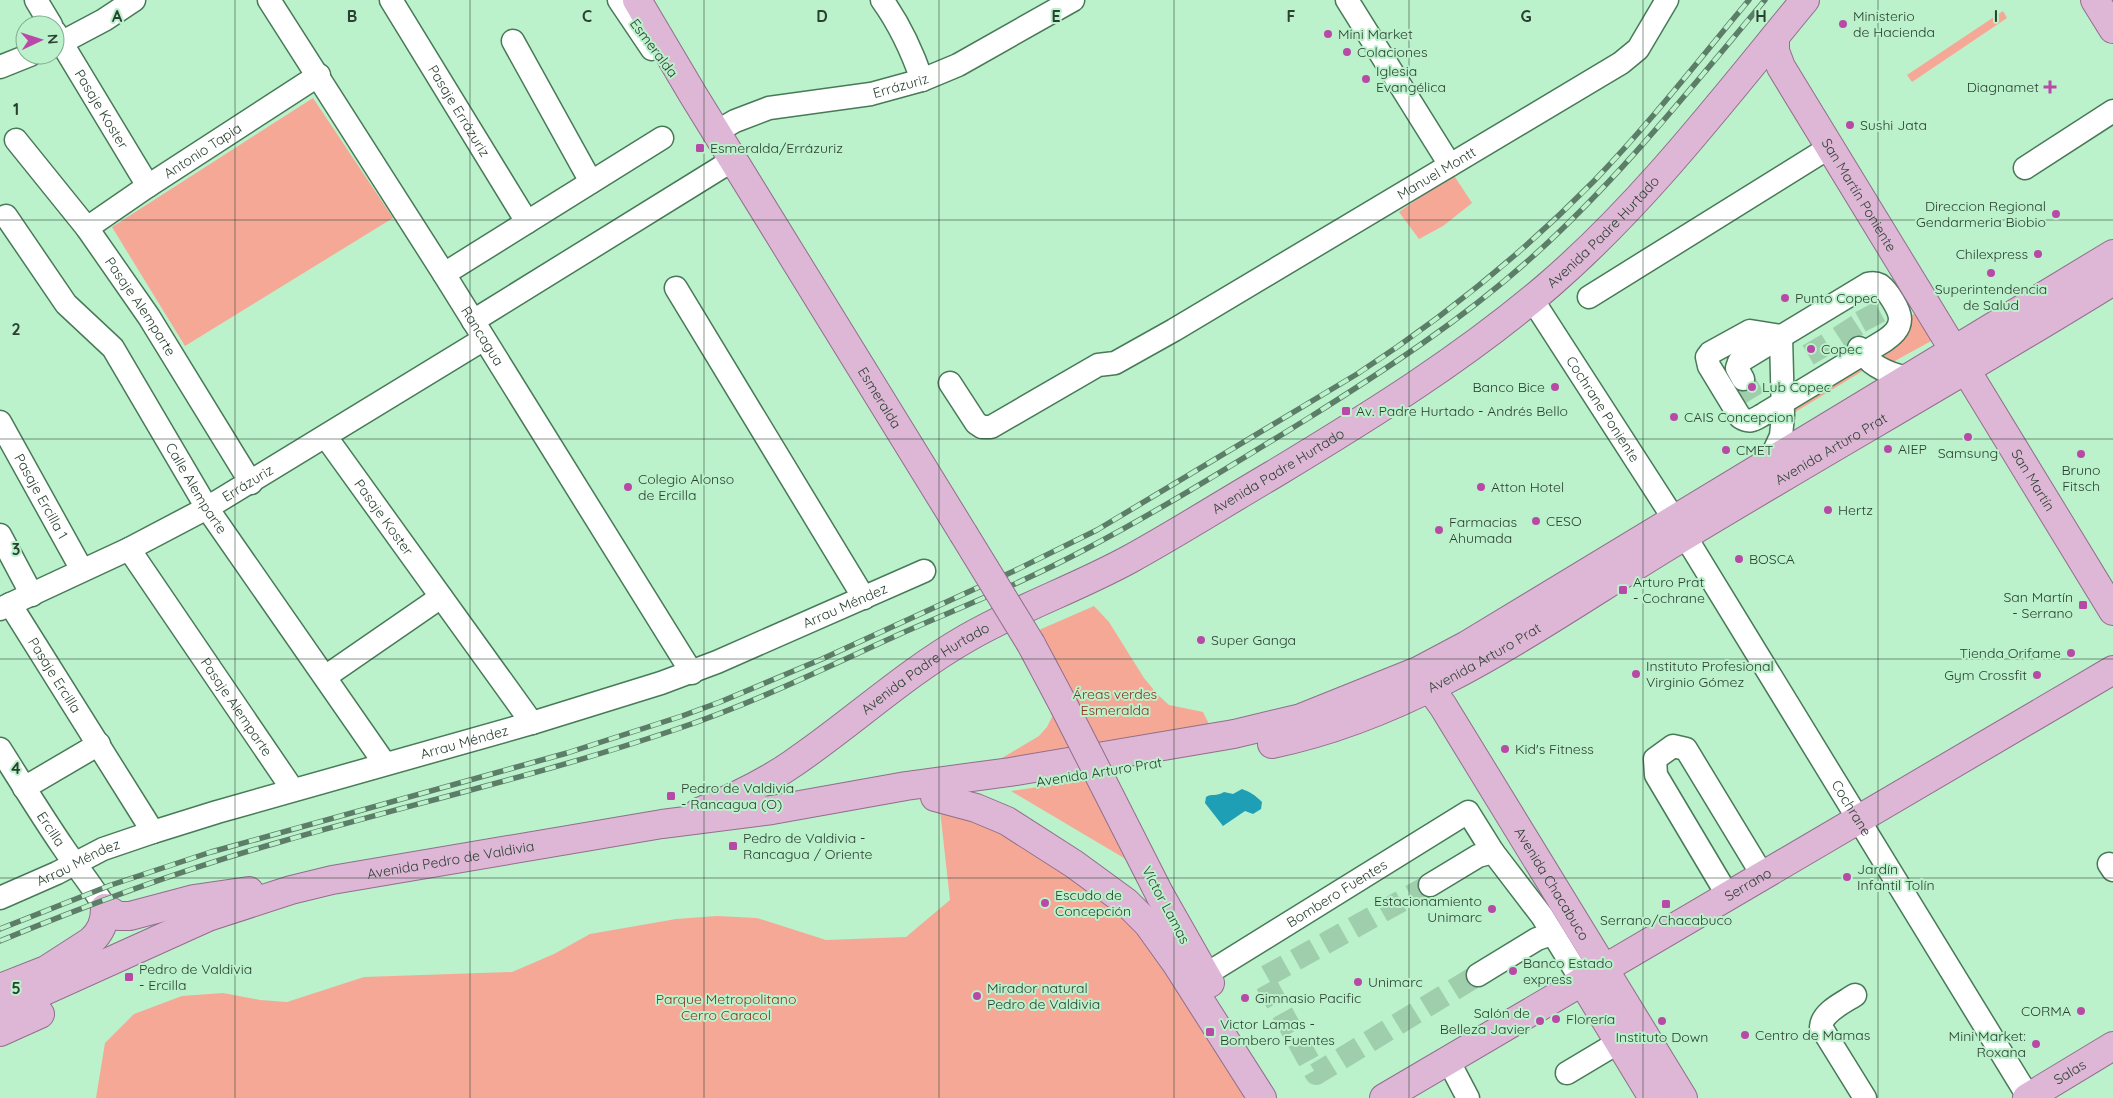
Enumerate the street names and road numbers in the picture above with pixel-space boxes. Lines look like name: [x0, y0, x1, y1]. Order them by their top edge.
street label: Esmeralda: [626, 15, 682, 81]
street label: Pasaje Errázuriz: [424, 62, 494, 160]
street label: Pasaje Koster: [71, 66, 133, 153]
street label: Errázuriz: [871, 69, 931, 102]
street label: Antonio Tapia: [160, 119, 245, 182]
street label: San Martín Poniente: [1818, 135, 1901, 255]
street label: Manuel Montt: [1394, 143, 1479, 204]
street label: Avenida Padre Hurtado: [1543, 172, 1663, 292]
street label: Pasaje Alemparte: [101, 253, 180, 359]
street label: Rancagua: [457, 303, 508, 369]
street label: Cochrane Poniente: [1562, 353, 1644, 466]
street label: Esmeralda: [854, 364, 905, 432]
street label: Avenida Arturo Prat: [1772, 409, 1891, 489]
street label: Avenida Padre Hurtado: [1209, 424, 1348, 518]
street label: Calle Alemparte: [162, 439, 231, 537]
street label: San Martín: [2007, 446, 2059, 514]
street label: Pasaje Ercilla 1: [10, 451, 72, 542]
street label: Errázuriz: [219, 461, 277, 506]
street label: Pasaje Koster: [350, 476, 418, 559]
street label: Arrau Méndez: [800, 579, 890, 632]
street label: Avenida Padre Hurtado: [857, 618, 992, 718]
street label: Avenida Arturo Prat: [1424, 619, 1544, 697]
street label: Pasaje Ercilla: [24, 634, 85, 716]
street label: Pasaje Alemparte: [197, 654, 276, 760]
street label: Arrau Méndez: [418, 721, 511, 763]
street label: Avenida Arturo Prat: [1035, 753, 1163, 791]
street label: Cochrane: [1827, 777, 1876, 839]
street label: Ercilla: [33, 808, 69, 850]
street label: Avenida Chacabuco: [1510, 824, 1593, 944]
street label: Arrau Méndez: [34, 835, 122, 890]
street label: Avenida Pedro de Valdivia: [366, 837, 535, 883]
street label: Bombero Fuentes: [1283, 855, 1390, 931]
street label: Víctor Lamas: [1138, 863, 1194, 947]
street label: Serrano: [1721, 864, 1775, 905]
street label: Salas: [2050, 1055, 2089, 1089]

